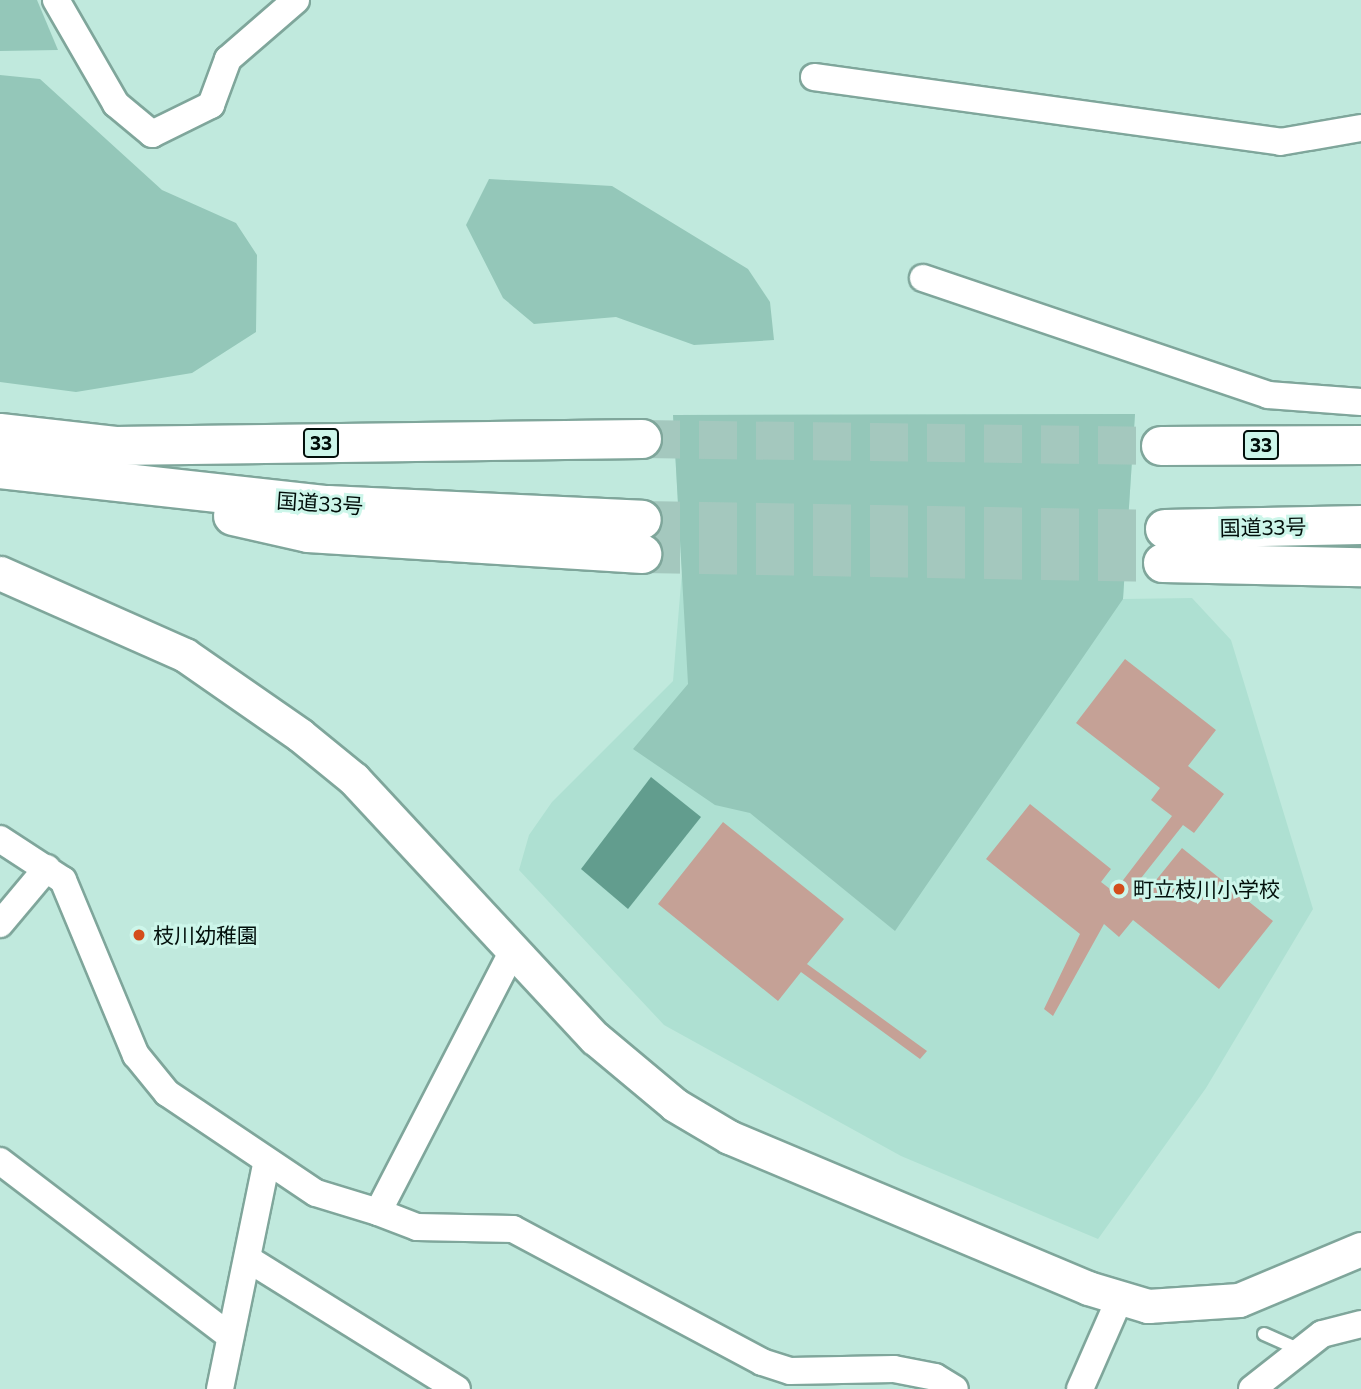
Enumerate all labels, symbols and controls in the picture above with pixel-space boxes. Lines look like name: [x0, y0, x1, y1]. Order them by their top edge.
road number: 33: [302, 428, 340, 458]
road number: 33: [1242, 430, 1280, 460]
street label: 国道33号: [276, 487, 364, 519]
street label: 国道33号: [1219, 514, 1307, 540]
place label: 町立枝川小学校: [1133, 876, 1280, 902]
marker: 町立枝川小学校: [1111, 881, 1127, 897]
place label: 枝川幼稚園: [153, 922, 258, 948]
marker: 枝川幼稚園: [131, 927, 147, 943]

